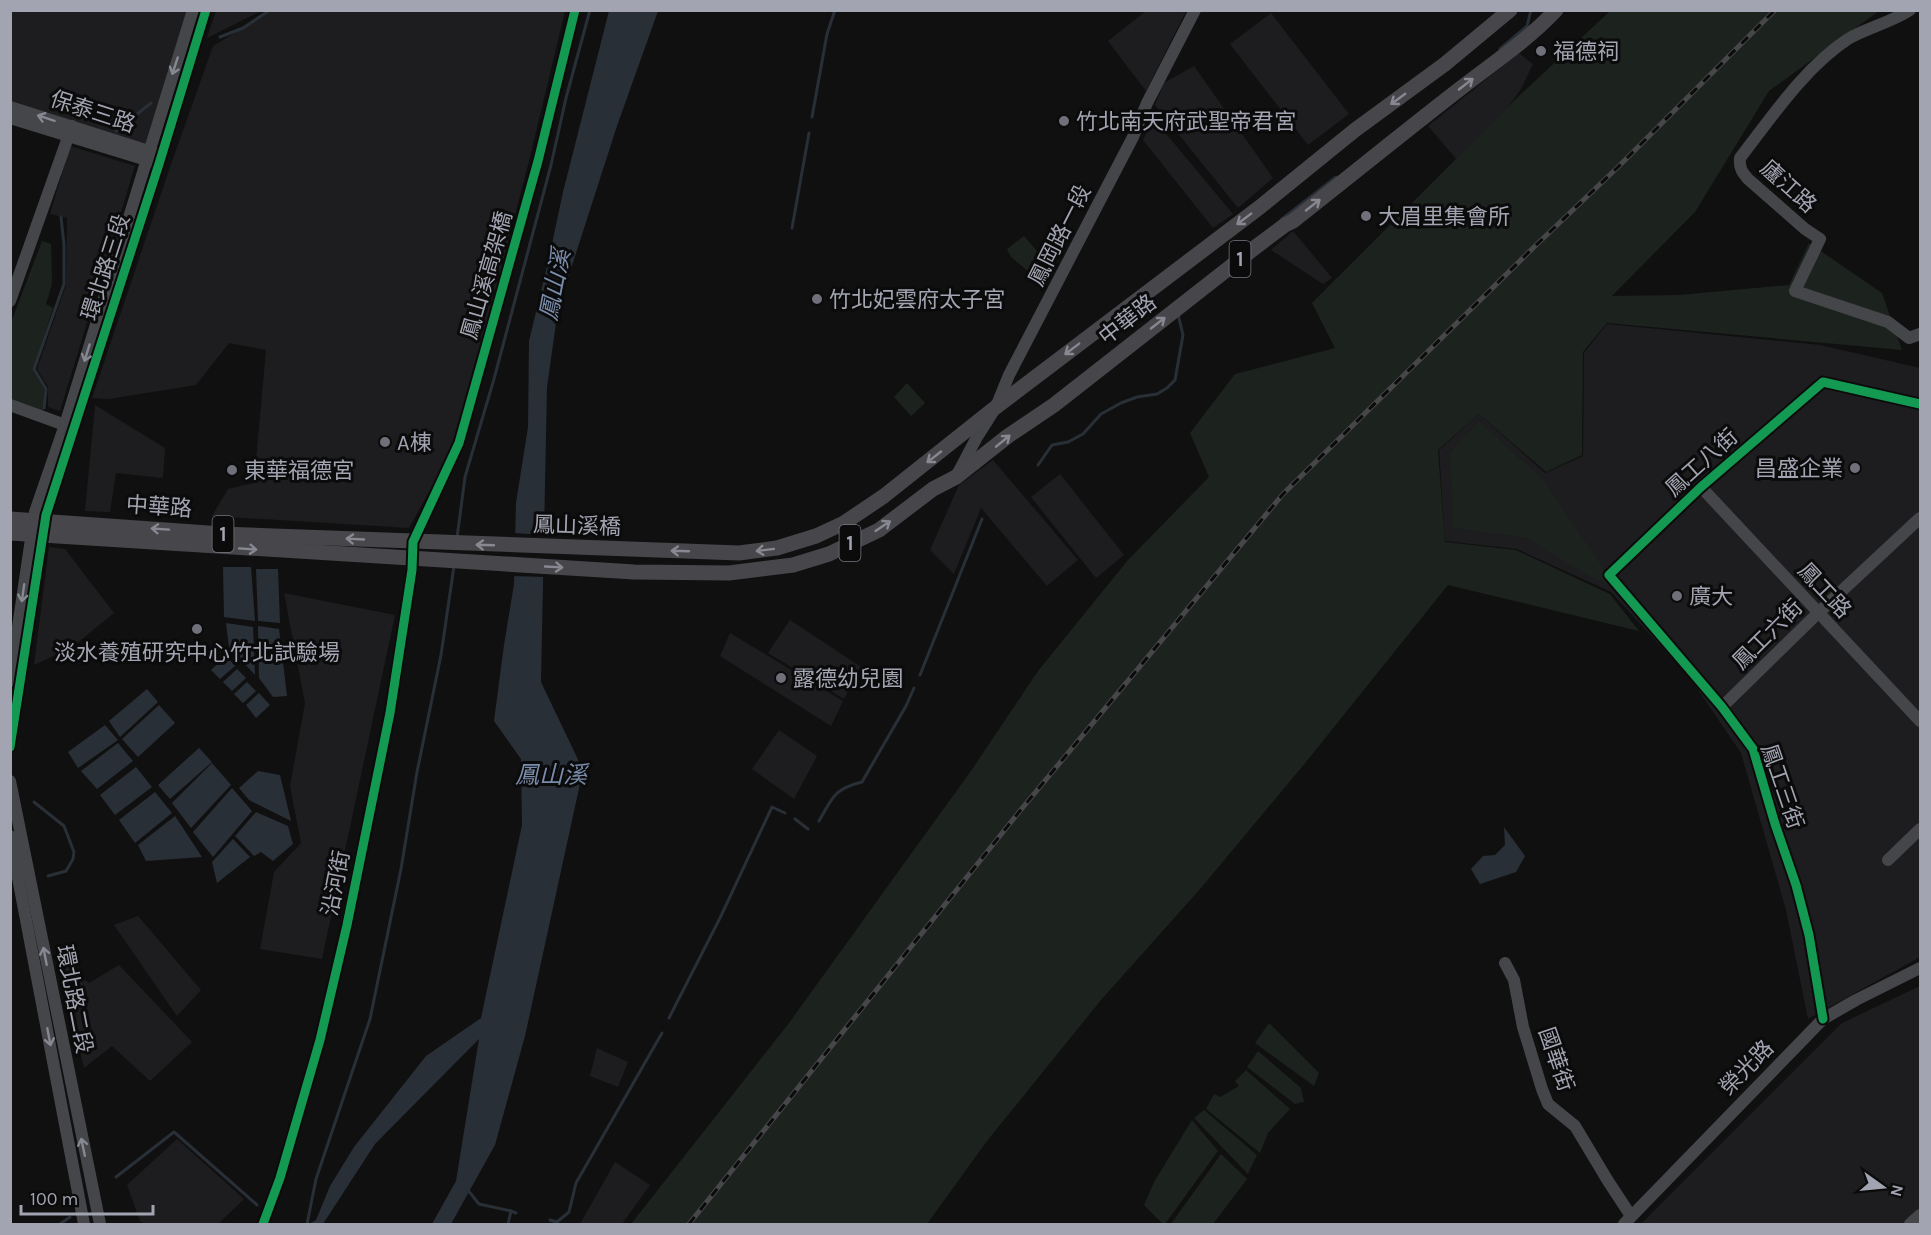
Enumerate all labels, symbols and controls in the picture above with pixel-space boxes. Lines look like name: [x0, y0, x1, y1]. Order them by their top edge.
place label: 福德祠: [1553, 39, 1619, 65]
marker: 福德祠: [1534, 44, 1548, 58]
one-way arrow: [169, 56, 180, 75]
one-way arrow: [1457, 78, 1473, 91]
street label: 保泰三路: [47, 86, 139, 138]
one-way arrow: [1390, 93, 1406, 105]
place label: 竹北南天府武聖帝君宮: [1076, 109, 1296, 135]
one-way arrow: [37, 112, 56, 123]
marker: 竹北南天府武聖帝君宮: [1057, 114, 1071, 128]
street label: 廬江路: [1755, 155, 1822, 218]
street label: 鳳岡路一段: [1023, 181, 1096, 290]
one-way arrow: [1305, 199, 1321, 212]
place label: 大眉里集會所: [1378, 204, 1510, 230]
street label: 鳳山溪高架橋: [456, 208, 518, 342]
marker: 大眉里集會所: [1359, 209, 1373, 223]
street label: 環北路三段: [77, 211, 135, 324]
one-way arrow: [1237, 213, 1253, 225]
road number: 1: [1230, 241, 1250, 277]
water label: 鳳山溪: [534, 244, 576, 323]
place label: 竹北妃雲府太子宮: [829, 287, 1005, 313]
street label: 中華路: [1094, 289, 1162, 350]
marker: 竹北妃雲府太子宮: [810, 292, 824, 306]
one-way arrow: [1150, 317, 1166, 330]
one-way arrow: [81, 343, 92, 362]
one-way arrow: [1065, 343, 1081, 356]
street label: 鳳工八街: [1660, 424, 1743, 502]
place label: A棟: [397, 430, 432, 456]
marker: A棟: [378, 435, 392, 449]
one-way arrow: [994, 435, 1010, 448]
one-way arrow: [926, 450, 942, 463]
place label: 昌盛企業: [1755, 456, 1843, 482]
place label: 東華福德宮: [244, 458, 354, 484]
marker: 昌盛企業: [1848, 461, 1862, 475]
marker: 東華福德宮: [225, 463, 239, 477]
street label: 中華路: [125, 492, 193, 522]
street label: 鳳山溪橋: [533, 511, 621, 541]
road number: 1: [212, 516, 234, 552]
one-way arrow: [875, 520, 891, 532]
one-way arrow: [150, 524, 170, 535]
road number: 1: [840, 525, 860, 561]
one-way arrow: [345, 534, 365, 545]
one-way arrow: [476, 539, 496, 550]
one-way arrow: [237, 543, 257, 554]
one-way arrow: [756, 545, 776, 556]
one-way arrow: [671, 546, 691, 557]
street label: 鳳工路: [1792, 558, 1856, 624]
one-way arrow: [544, 562, 564, 573]
one-way arrow: [18, 583, 29, 602]
place label: 廣大: [1689, 584, 1733, 610]
marker: 廣大: [1670, 589, 1684, 603]
street label: 鳳工六街: [1727, 594, 1808, 675]
marker: 淡水養殖研究中心竹北試驗場: [190, 622, 204, 636]
place label: 淡水養殖研究中心竹北試驗場: [54, 640, 340, 666]
place label: 露德幼兒園: [793, 666, 903, 692]
marker: 露德幼兒園: [774, 671, 788, 685]
street label: 鳳工三街: [1755, 740, 1809, 832]
water label: 鳳山溪: [515, 761, 590, 789]
street label: 沿河街: [317, 848, 355, 918]
street label: 環北路二段: [51, 943, 97, 1056]
one-way arrow: [39, 946, 50, 966]
street label: 國華街: [1533, 1024, 1579, 1095]
one-way arrow: [44, 1027, 55, 1047]
street label: 榮光路: [1714, 1035, 1779, 1100]
one-way arrow: [77, 1137, 88, 1157]
north arrow: [1853, 1157, 1913, 1217]
scale bar: [21, 1178, 153, 1216]
text: N: [1886, 1183, 1908, 1199]
text: 100 m: [30, 1188, 78, 1210]

